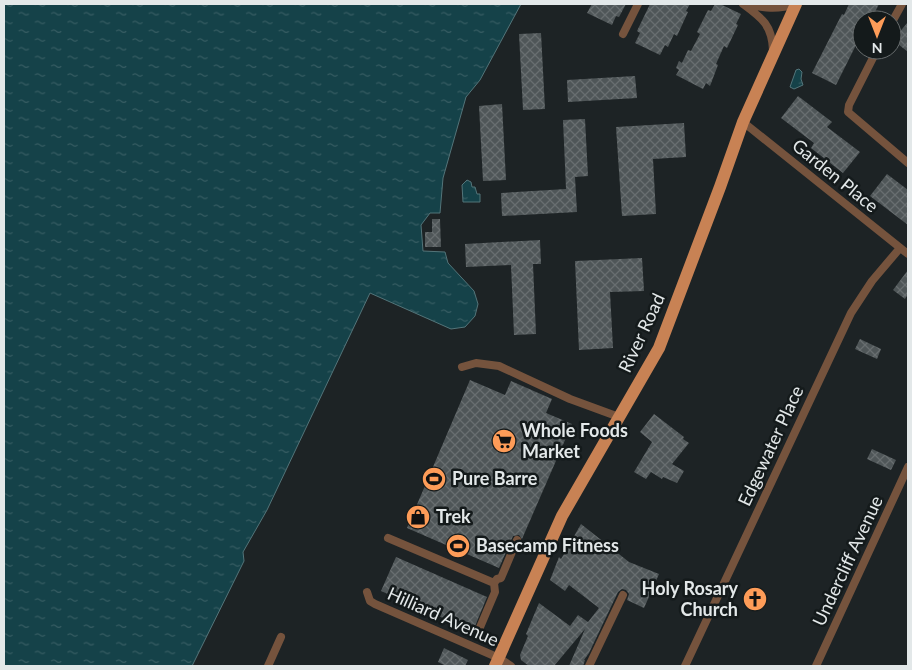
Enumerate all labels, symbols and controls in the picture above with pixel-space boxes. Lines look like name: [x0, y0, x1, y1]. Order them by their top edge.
north arrow: [852, 10, 902, 60]
text: N: [872, 40, 882, 57]
street label: Garden Place: [788, 134, 883, 217]
street label: River Road: [613, 290, 669, 376]
street label: Edgewater Place: [733, 382, 808, 509]
place label: Whole Foods Market: [522, 419, 628, 462]
supermarket icon: Whole Foods Market: [491, 428, 517, 454]
sports icon: Pure Barre: [421, 466, 447, 492]
place label: Pure Barre: [452, 467, 538, 489]
street label: Undercliff Avenue: [807, 492, 887, 629]
shop icon: Trek: [405, 504, 431, 530]
place label: Trek: [436, 505, 471, 527]
sports icon: Basecamp Fitness: [445, 533, 471, 559]
place label: Basecamp Fitness: [476, 534, 619, 556]
place label: Holy Rosary Church: [642, 577, 738, 620]
street label: Hilliard Avenue: [384, 582, 503, 650]
church icon: Holy Rosary Church: [742, 586, 768, 612]

